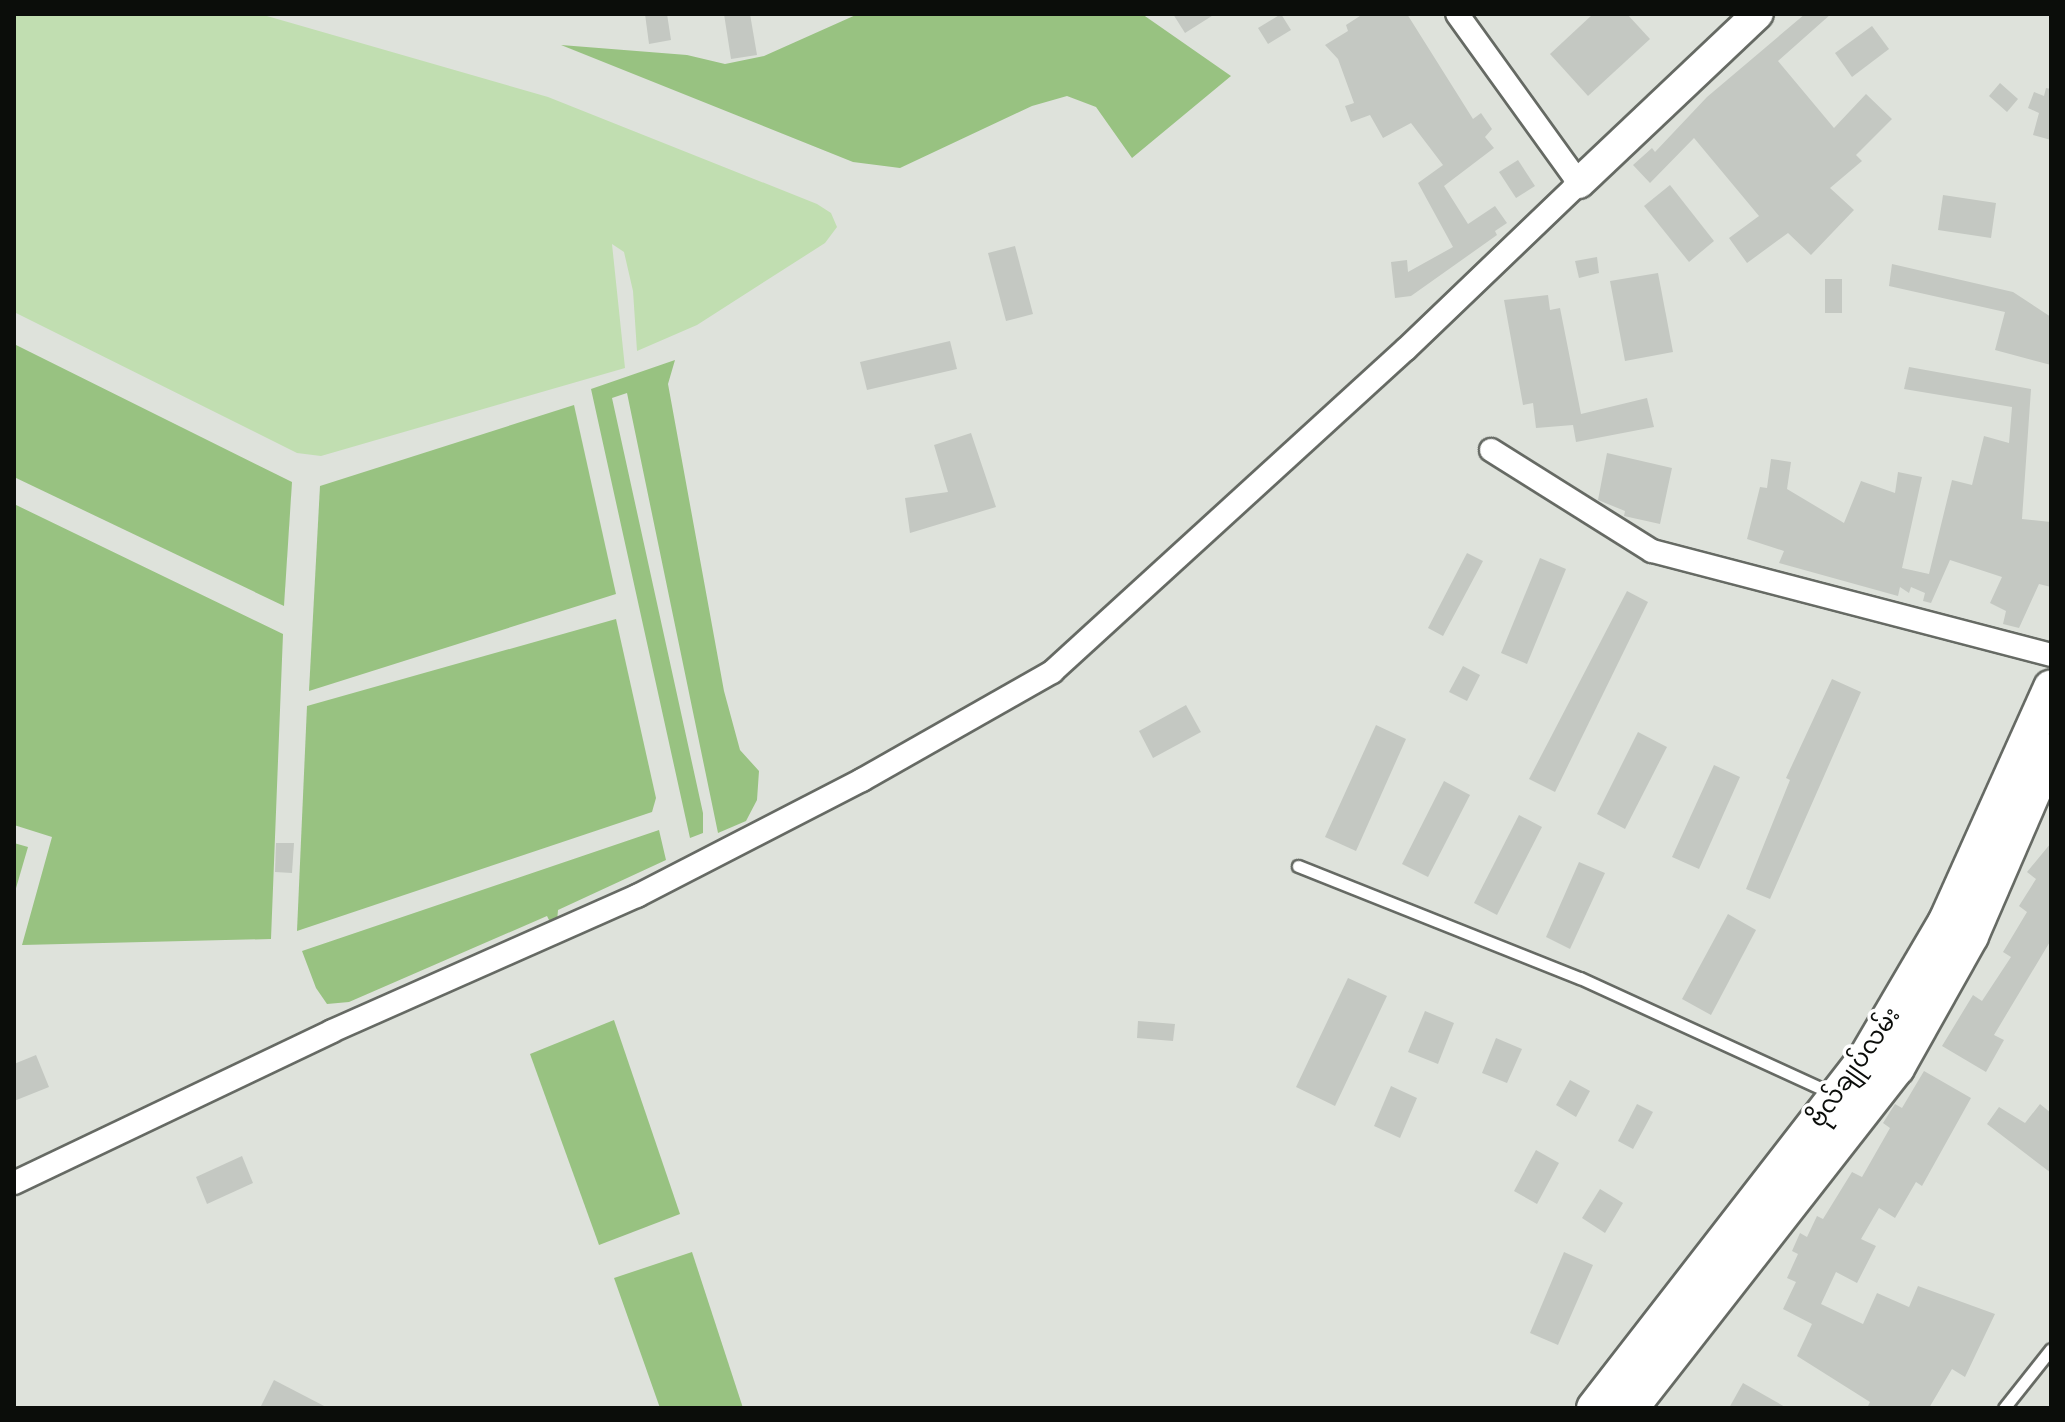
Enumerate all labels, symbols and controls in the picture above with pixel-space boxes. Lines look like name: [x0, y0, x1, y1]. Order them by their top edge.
street label: ဗိုလ်ချုပ်လမ်း: [1802, 1002, 1906, 1132]

